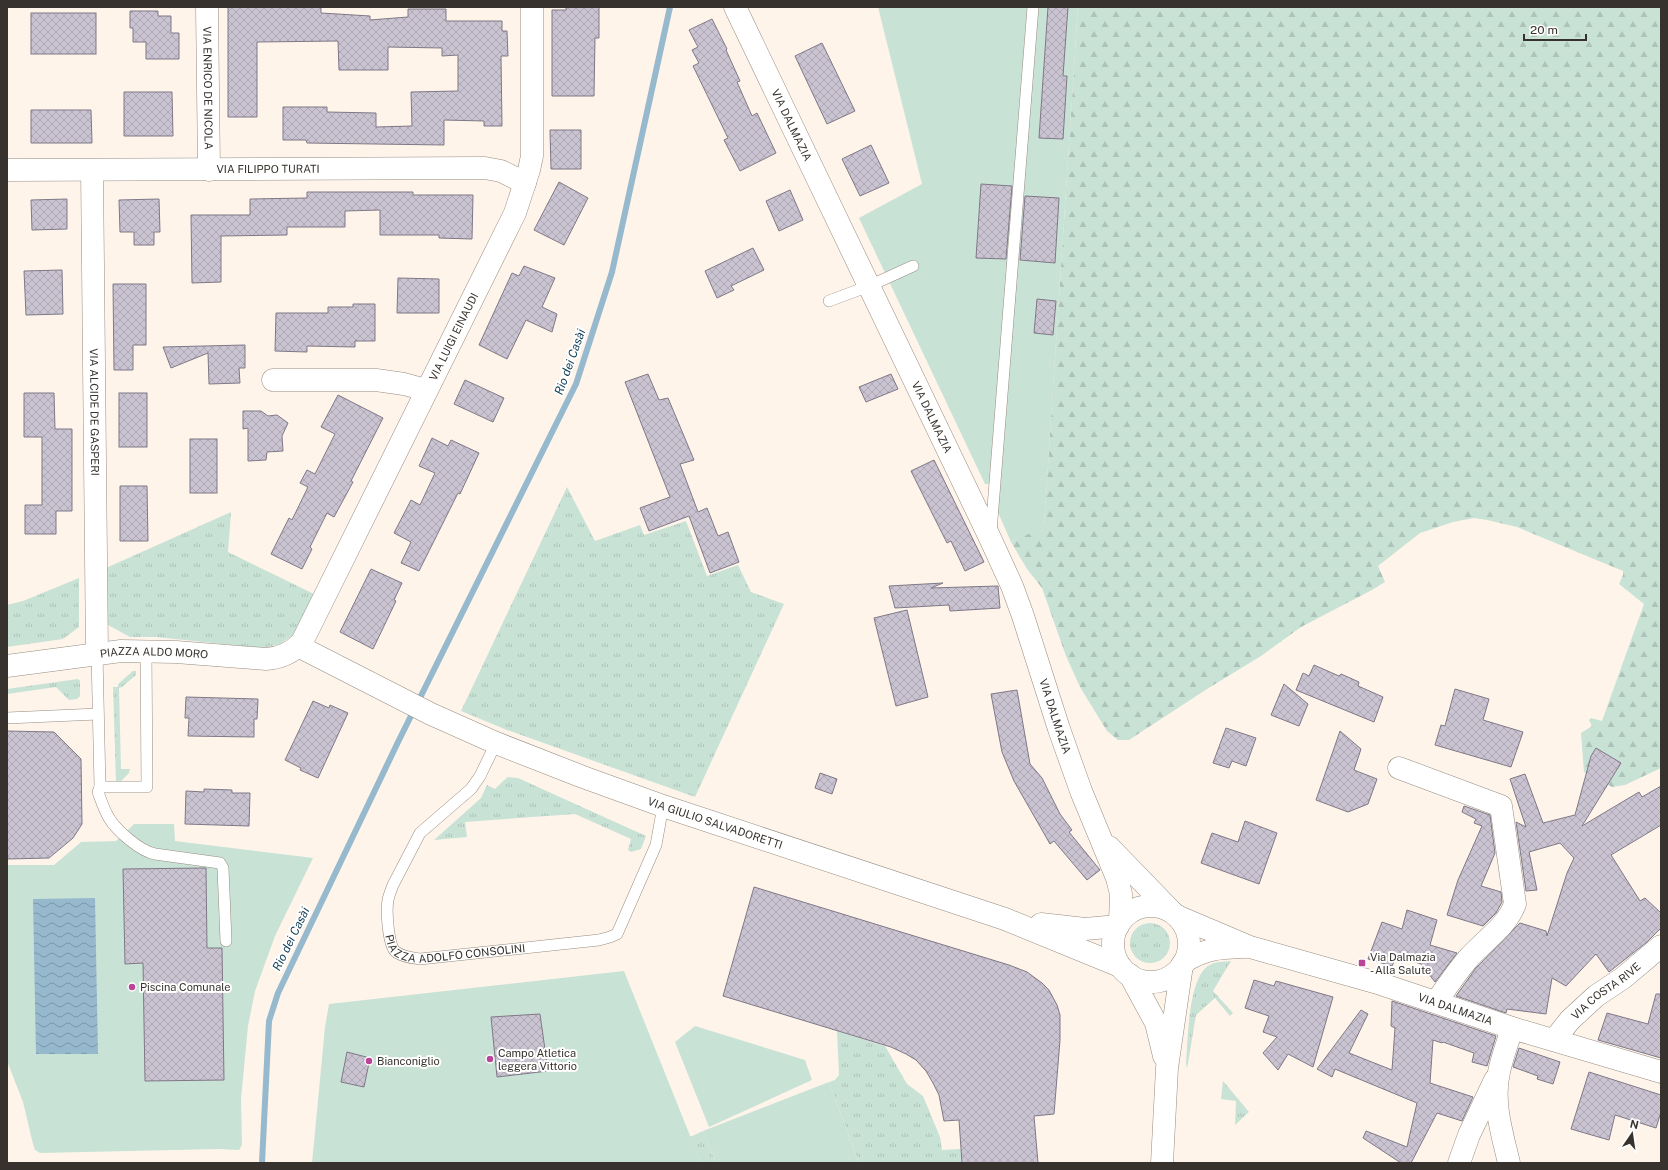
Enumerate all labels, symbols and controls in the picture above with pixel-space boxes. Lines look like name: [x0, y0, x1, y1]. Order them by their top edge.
scale bar: [1524, 16, 1586, 42]
text: 20 m: [1530, 23, 1558, 37]
street label: VIA ENRICO DE NICOLA: [201, 26, 215, 150]
street label: VIA DALMAZIA: [769, 87, 814, 163]
street label: VIA FILIPPO TURATI: [216, 163, 320, 175]
street label: VIA LUIGI EINAUDI: [427, 291, 480, 382]
water label: Rio dei Casài: [552, 327, 588, 397]
street label: VIA ALCIDE DE GASPERI: [88, 348, 101, 476]
street label: VIA DALMAZIA: [910, 379, 954, 455]
street label: PIAZZA ALDO MORO: [99, 645, 209, 660]
street label: VIA DALMAZIA: [1037, 677, 1073, 755]
street label: VIA GIULIO SALVADORETTI: [646, 795, 784, 851]
water label: Rio dei Casài: [270, 905, 312, 973]
street label: PIAZZA ADOLFO CONSOLINI: [383, 933, 526, 965]
place label: Via Dalmazia - Alla Salute: [1370, 951, 1436, 976]
marker: Via Dalmazia - Alla Salute: [1357, 958, 1367, 968]
street label: VIA COSTA RIVE: [1569, 960, 1643, 1022]
place label: Piscina Comunale: [140, 981, 231, 993]
marker: Piscina Comunale: [127, 982, 137, 992]
street label: VIA DALMAZIA: [1417, 991, 1495, 1027]
place label: Campo Atletica leggera Vittorio: [498, 1047, 577, 1072]
marker: Campo Atletica leggera Vittorio: [485, 1054, 495, 1064]
place label: Bianconiglio: [377, 1055, 440, 1067]
marker: Bianconiglio: [364, 1056, 374, 1066]
north arrow: [1612, 1114, 1652, 1154]
text: N: [1629, 1117, 1640, 1131]

